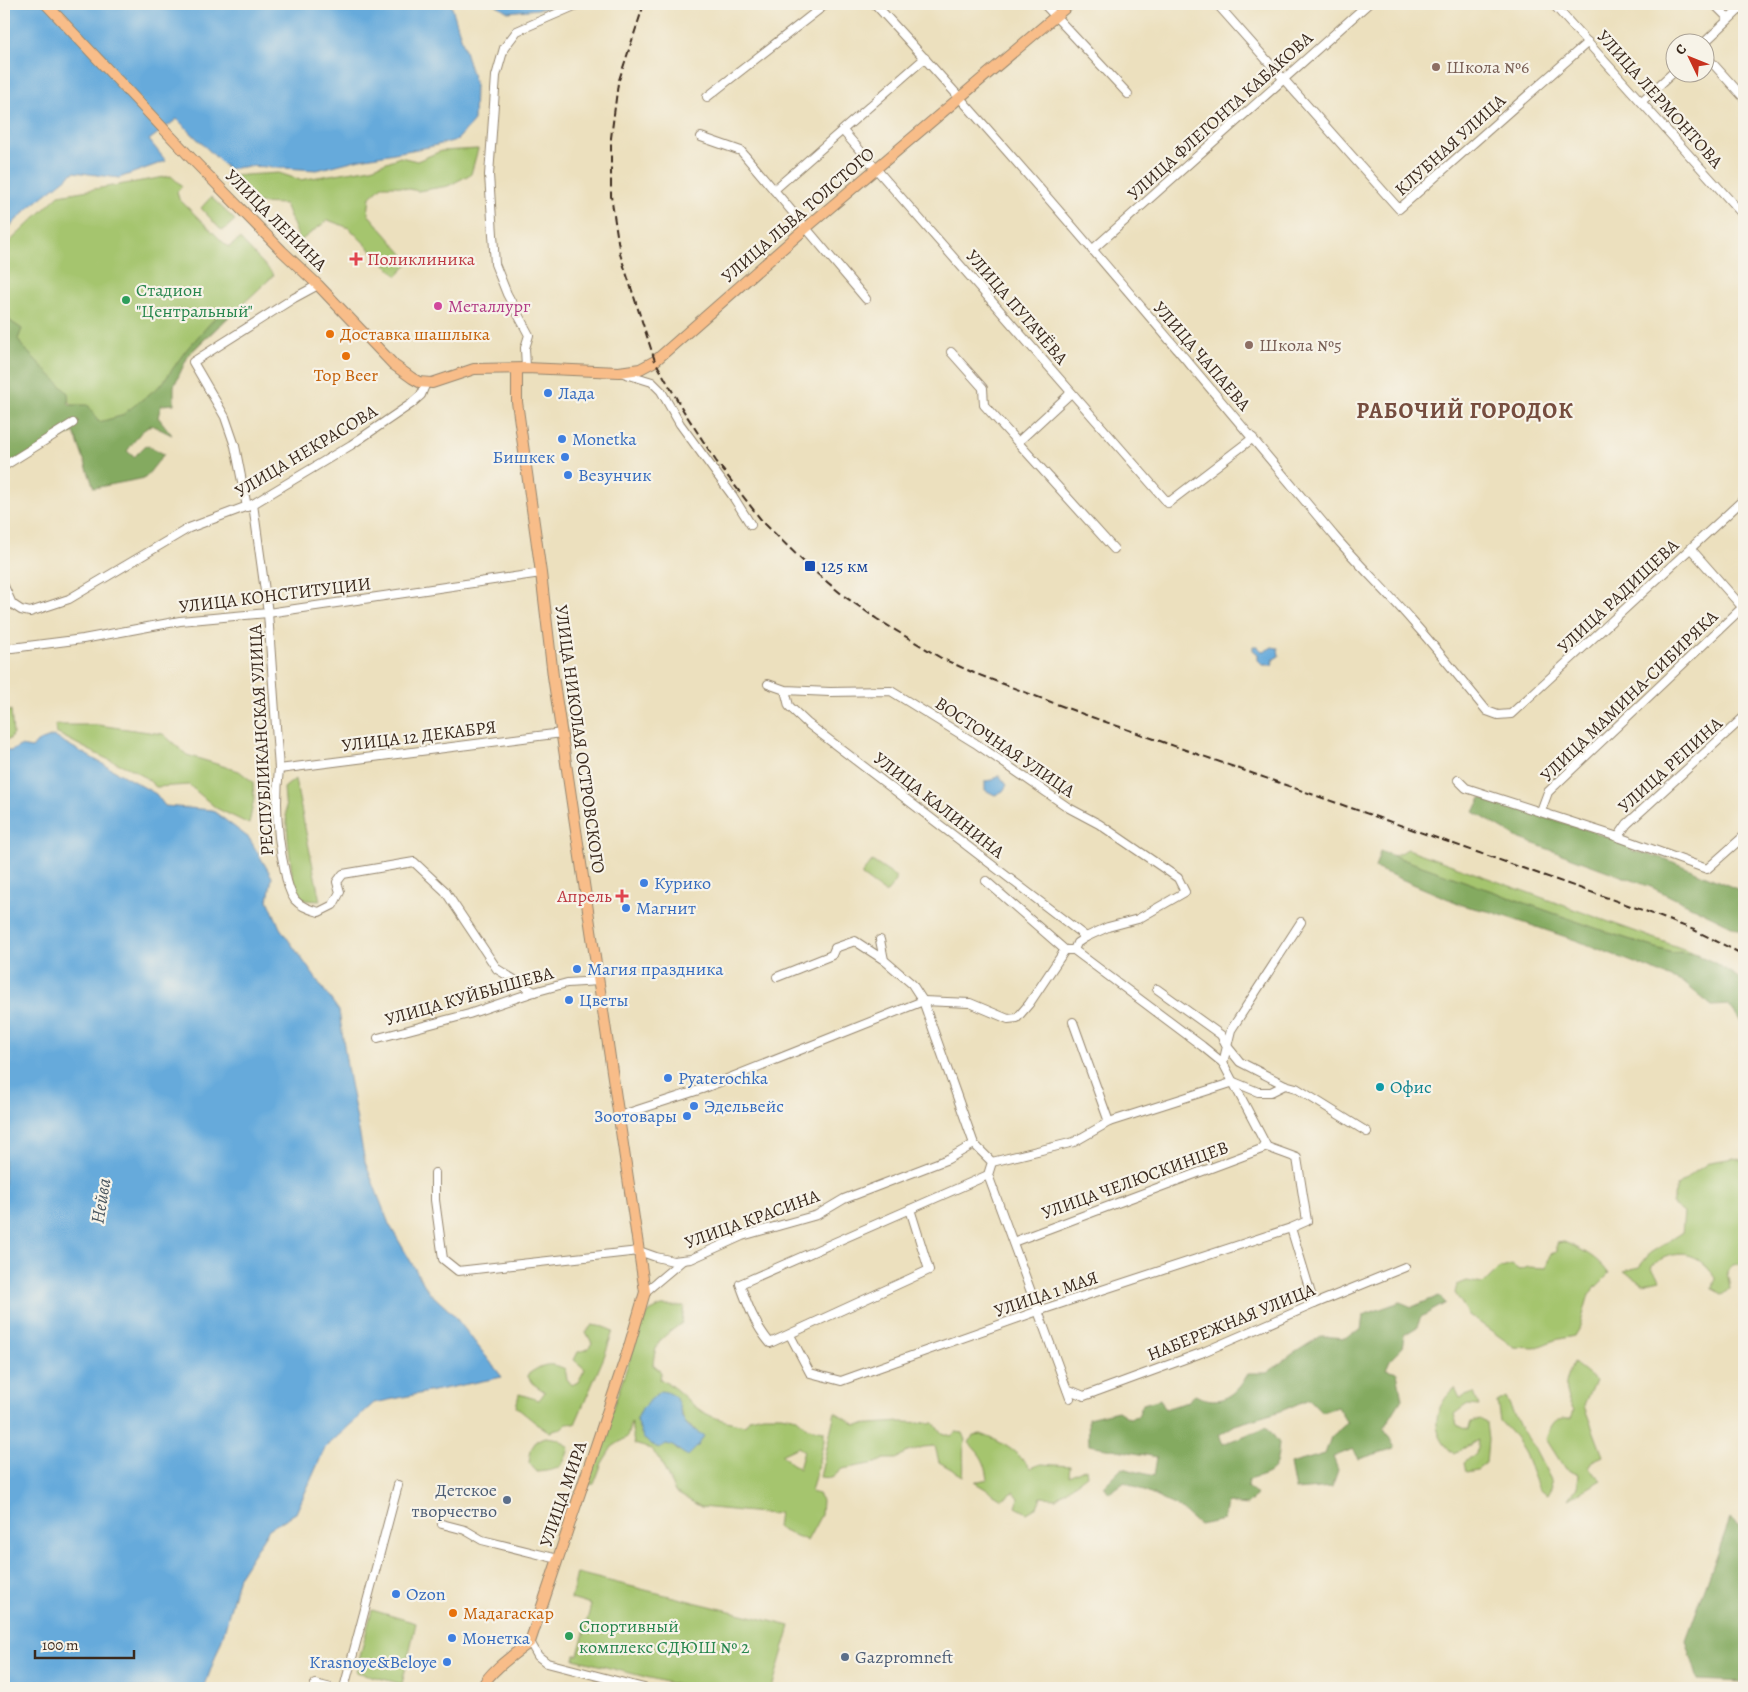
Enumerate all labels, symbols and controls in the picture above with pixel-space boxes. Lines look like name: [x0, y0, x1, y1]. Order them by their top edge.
street label: УЛИЦА ЛЕРМОНТОВА: [1591, 25, 1729, 174]
street label: УЛИЦА ФЛЕГОНТА КАБАКОВА: [1122, 26, 1318, 206]
north arrow: [1666, 32, 1716, 82]
text: С: [1671, 40, 1691, 59]
place label: Школа №6: [1446, 55, 1529, 79]
marker: Школа №6: [1430, 61, 1442, 73]
street label: КЛУБНАЯ УЛИЦА: [1389, 88, 1511, 201]
street label: УЛИЦА ЛЬВА ТОЛСТОГО: [716, 142, 880, 288]
street label: УЛИЦА ЛЕНИНА: [220, 164, 333, 277]
street label: УЛИЦА ПУГАЧЁВА: [960, 244, 1074, 370]
place label: Поликлиника: [367, 247, 476, 271]
marker: Поликлиника: [349, 252, 363, 266]
place label: Стадион "Центральный": [136, 278, 253, 323]
marker: Стадион "Центральный": [120, 294, 132, 306]
place label: Металлург: [448, 294, 531, 318]
street label: УЛИЦА ЧАПАЕВА: [1148, 296, 1257, 416]
marker: Металлург: [432, 300, 444, 312]
place label: Доставка шашлыка: [340, 322, 491, 346]
marker: Доставка шашлыка: [324, 328, 336, 340]
place label: Школа №5: [1259, 333, 1342, 357]
marker: Школа №5: [1243, 339, 1255, 351]
marker: Top Beer: [340, 350, 352, 362]
place label: Top Beer: [314, 363, 378, 387]
place label: Лада: [558, 381, 595, 405]
marker: Лада: [542, 387, 554, 399]
district label: РАБОЧИЙ ГОРОДОК: [1356, 396, 1574, 426]
street label: УЛИЦА НЕКРАСОВА: [230, 399, 382, 503]
place label: Monetka: [572, 427, 637, 451]
marker: Monetka: [556, 433, 568, 445]
place label: Бишкек: [492, 445, 555, 469]
marker: Бишкек: [559, 451, 571, 463]
place label: Везунчик: [578, 463, 652, 487]
marker: Везунчик: [562, 469, 574, 481]
street label: УЛИЦА РАДИЩЕВА: [1552, 533, 1684, 659]
place label: 125 км: [821, 554, 868, 578]
marker: 125 км: [803, 559, 817, 573]
street label: УЛИЦА КОНСТИТУЦИИ: [178, 571, 372, 619]
street label: УЛИЦА НИКОЛАЯ ОСТРОВСКОГО: [549, 603, 611, 875]
street label: УЛИЦА МАМИНА-СИБИРЯКА: [1535, 604, 1723, 787]
street label: РЕСПУБЛИКАНСКАЯ УЛИЦА: [243, 623, 279, 856]
street label: ВОСТОЧНАЯ УЛИЦА: [930, 691, 1080, 803]
street label: УЛИЦА РЕПИНА: [1613, 711, 1728, 818]
street label: УЛИЦА 12 ДЕКАБРЯ: [340, 715, 498, 757]
street label: УЛИЦА КАЛИНИНА: [868, 746, 1010, 864]
place label: Курико: [654, 871, 711, 895]
marker: Курико: [638, 877, 650, 889]
place label: Апрель: [556, 884, 612, 908]
marker: Апрель: [616, 890, 628, 902]
place label: Магнит: [636, 896, 696, 920]
marker: Магнит: [620, 902, 632, 914]
place label: Магия праздника: [587, 957, 724, 981]
street label: УЛИЦА КУЙБЫШЕВА: [382, 960, 557, 1032]
marker: Магия праздника: [571, 963, 583, 975]
place label: Цветы: [579, 988, 629, 1012]
marker: Цветы: [563, 994, 575, 1006]
place label: Pyaterochka: [678, 1066, 769, 1090]
marker: Pyaterochka: [662, 1072, 674, 1084]
place label: Офис: [1390, 1075, 1432, 1099]
marker: Офис: [1374, 1081, 1386, 1093]
place label: Эдельвейс: [704, 1094, 784, 1118]
marker: Эдельвейс: [688, 1100, 700, 1112]
place label: Зоотовары: [594, 1104, 677, 1128]
marker: Зоотовары: [681, 1110, 693, 1122]
street label: УЛИЦА ЧЕЛЮСКИНЦЕВ: [1038, 1135, 1232, 1225]
water label: Нейва: [85, 1176, 117, 1226]
street label: УЛИЦА КРАСИНА: [681, 1183, 823, 1255]
street label: УЛИЦА 1 МАЯ: [991, 1265, 1101, 1323]
street label: НАБЕРЕЖНАЯ УЛИЦА: [1144, 1277, 1319, 1367]
street label: УЛИЦА МИРА: [534, 1437, 593, 1550]
place label: Детское творчество: [412, 1478, 497, 1523]
marker: Детское творчество: [501, 1494, 513, 1506]
place label: Ozon: [406, 1582, 446, 1606]
marker: Ozon: [390, 1588, 402, 1600]
place label: Мадагаскар: [463, 1601, 554, 1625]
marker: Мадагаскар: [447, 1607, 459, 1619]
place label: Спортивный комплекс СДЮШ № 2: [579, 1614, 750, 1659]
place label: Монетка: [462, 1626, 531, 1650]
scale bar: [35, 1627, 134, 1659]
marker: Спортивный комплекс СДЮШ № 2: [563, 1630, 575, 1642]
marker: Монетка: [446, 1632, 458, 1644]
text: 100 m: [42, 1635, 79, 1655]
place label: Gazpromneft: [855, 1645, 953, 1669]
place label: Krasnoye&Beloye: [309, 1650, 437, 1674]
marker: Gazpromneft: [839, 1651, 851, 1663]
marker: Krasnoye&Beloye: [441, 1656, 453, 1668]

